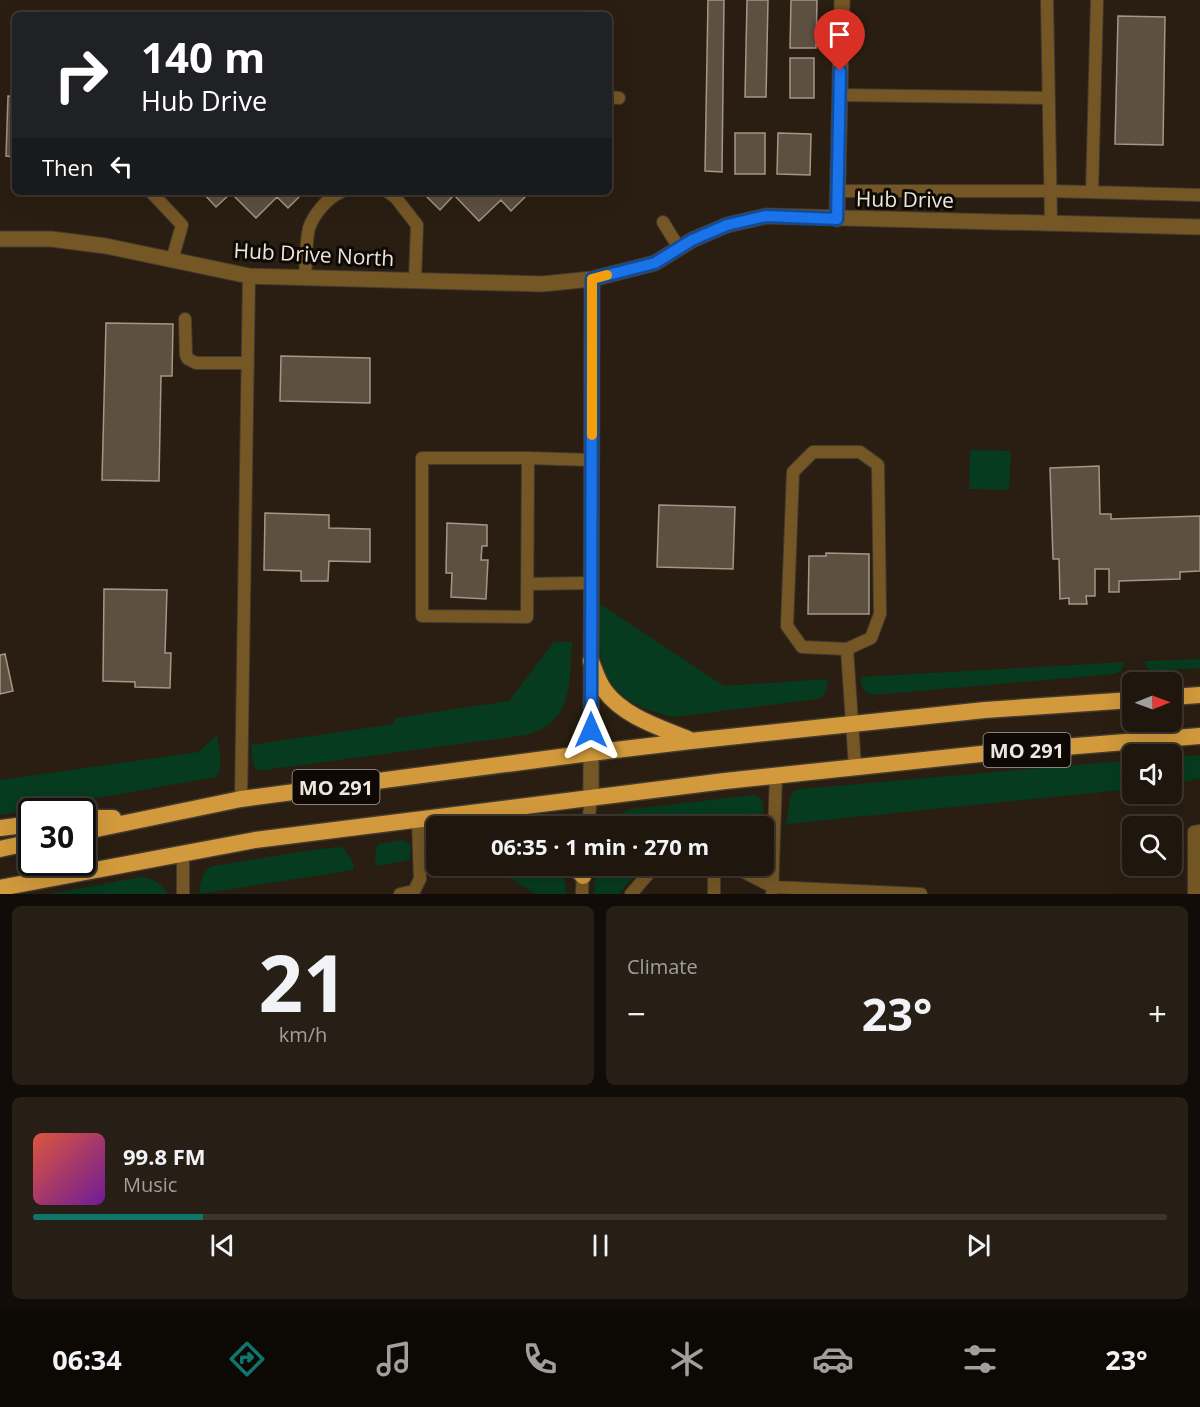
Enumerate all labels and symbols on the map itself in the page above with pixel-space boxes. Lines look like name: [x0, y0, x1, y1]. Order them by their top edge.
pin: [814, 9, 865, 71]
street label: Hub Drive: [856, 184, 954, 214]
street label: Hub Drive North: [233, 236, 395, 272]
north arrow: [1122, 672, 1182, 732]
position arrow: [559, 698, 623, 762]
road number: MO 291: [984, 733, 1070, 767]
road number: MO 291: [292, 770, 380, 804]
speed limit sign: 30: [18, 798, 96, 876]

